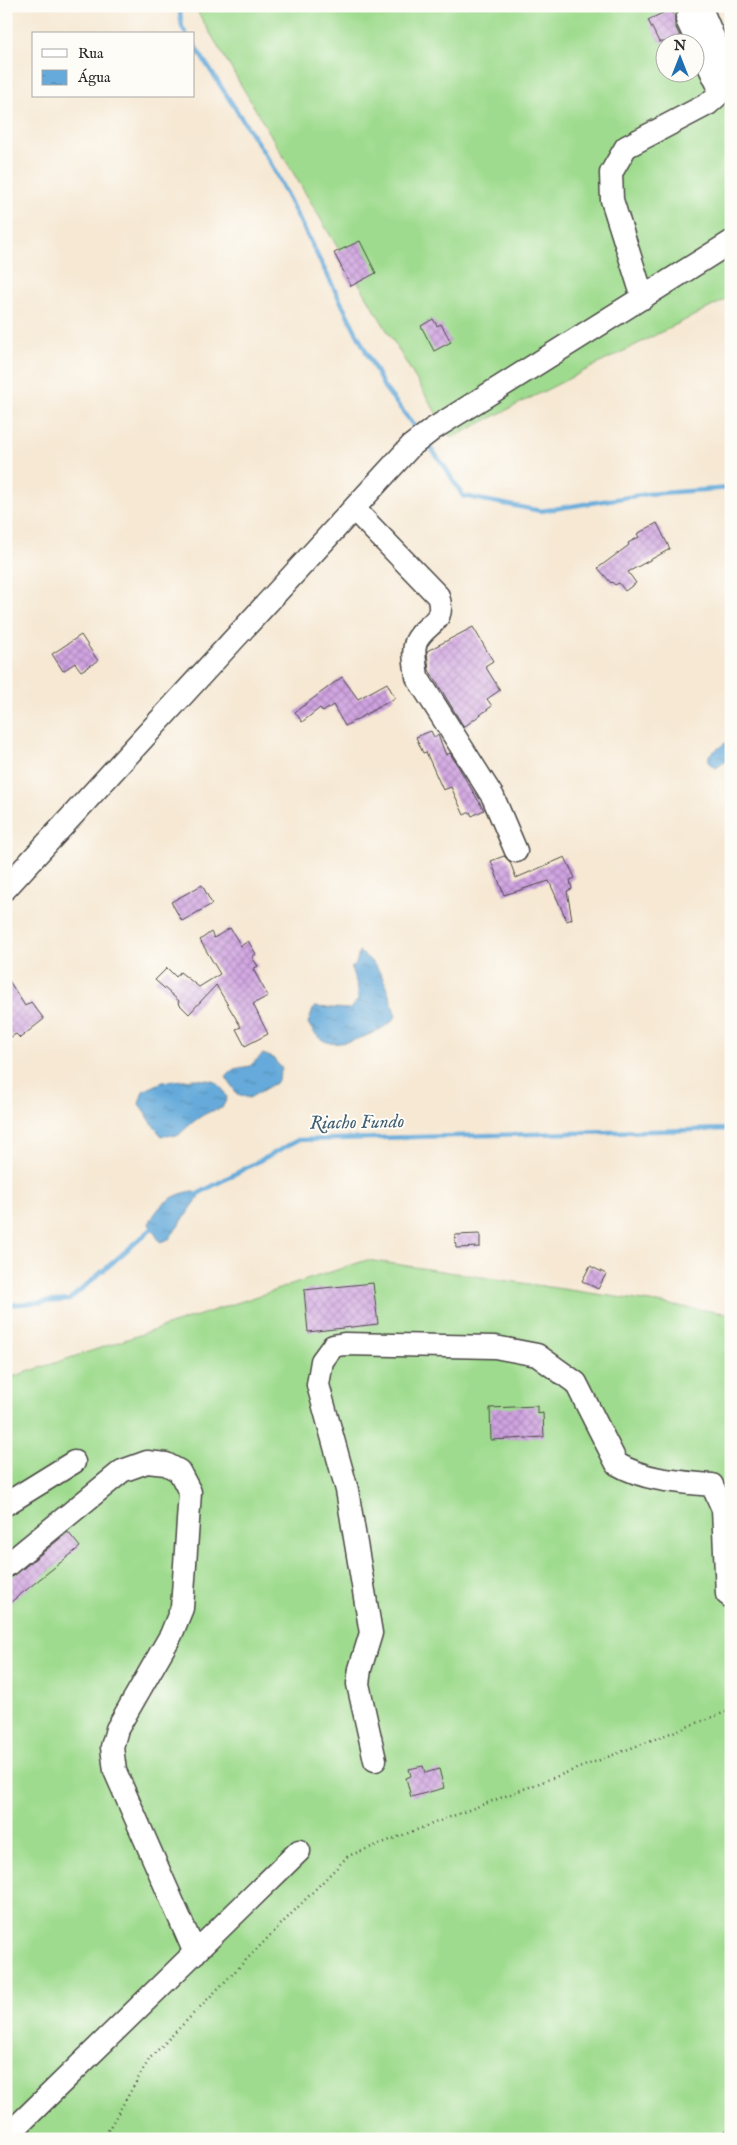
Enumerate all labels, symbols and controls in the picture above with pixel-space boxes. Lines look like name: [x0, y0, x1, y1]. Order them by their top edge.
legend: [32, 32, 195, 98]
north arrow: [654, 32, 704, 82]
text: N: [673, 37, 686, 55]
text: Rua: [78, 44, 104, 63]
text: Água: [77, 68, 111, 87]
water label: Riacho Fundo: [309, 1110, 405, 1136]

